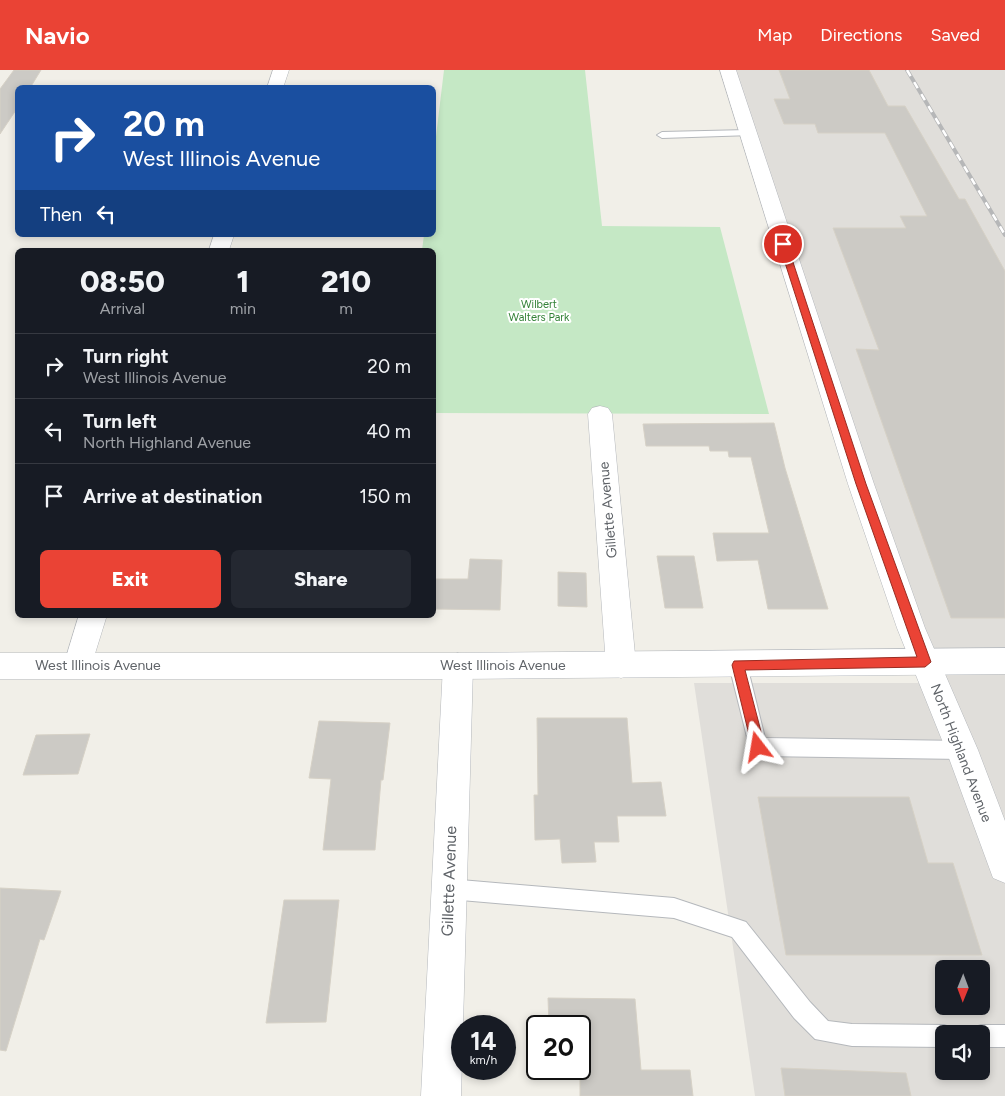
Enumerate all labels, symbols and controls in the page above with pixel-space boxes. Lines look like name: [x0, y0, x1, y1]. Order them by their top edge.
text: Navio: [25, 21, 90, 50]
text: Map: [757, 24, 792, 46]
text: Directions: [820, 24, 902, 46]
text: Saved: [930, 24, 980, 46]
text: 20 m: [123, 103, 205, 145]
icon: right: [40, 105, 105, 170]
text: West Illinois Avenue: [123, 145, 320, 172]
icon: left: [92, 200, 120, 228]
text: Then: [40, 203, 82, 226]
pin: [762, 223, 804, 265]
icon: arrive: [769, 230, 797, 258]
text: 08:50: [80, 263, 165, 300]
text: 1: [236, 263, 249, 300]
text: 210: [321, 263, 371, 300]
park label: Wilbert Walters Park: [509, 298, 570, 324]
text: Arrival: [100, 299, 145, 318]
text: min: [230, 299, 256, 318]
text: m: [339, 299, 353, 318]
text: Turn right: [83, 345, 169, 368]
icon: right: [40, 352, 68, 380]
text: 20 m: [367, 355, 411, 378]
text: West Illinois Avenue: [83, 368, 226, 387]
text: Turn left: [83, 410, 157, 433]
icon: left: [40, 417, 68, 445]
text: 40 m: [366, 420, 411, 443]
text: North Highland Avenue: [83, 433, 251, 452]
street label: Gillette Avenue: [595, 461, 621, 559]
icon: arrive: [40, 482, 68, 510]
text: Arrive at destination: [83, 485, 262, 508]
text: 150 m: [359, 485, 411, 508]
button: Exit: [40, 550, 221, 608]
button: Share: [231, 550, 411, 608]
street label: West Illinois Avenue: [35, 657, 161, 674]
street label: West Illinois Avenue: [440, 657, 566, 674]
street label: North Highland Avenue: [927, 681, 995, 825]
position arrow: [731, 720, 783, 772]
street label: Gillette Avenue: [438, 825, 460, 937]
north arrow: [935, 960, 990, 1015]
map controls: [935, 960, 990, 1080]
speed limit sign: 20: [526, 1015, 591, 1080]
button: sound: [935, 1025, 990, 1080]
text: 14: [470, 1026, 497, 1056]
text: km/h: [470, 1053, 497, 1067]

